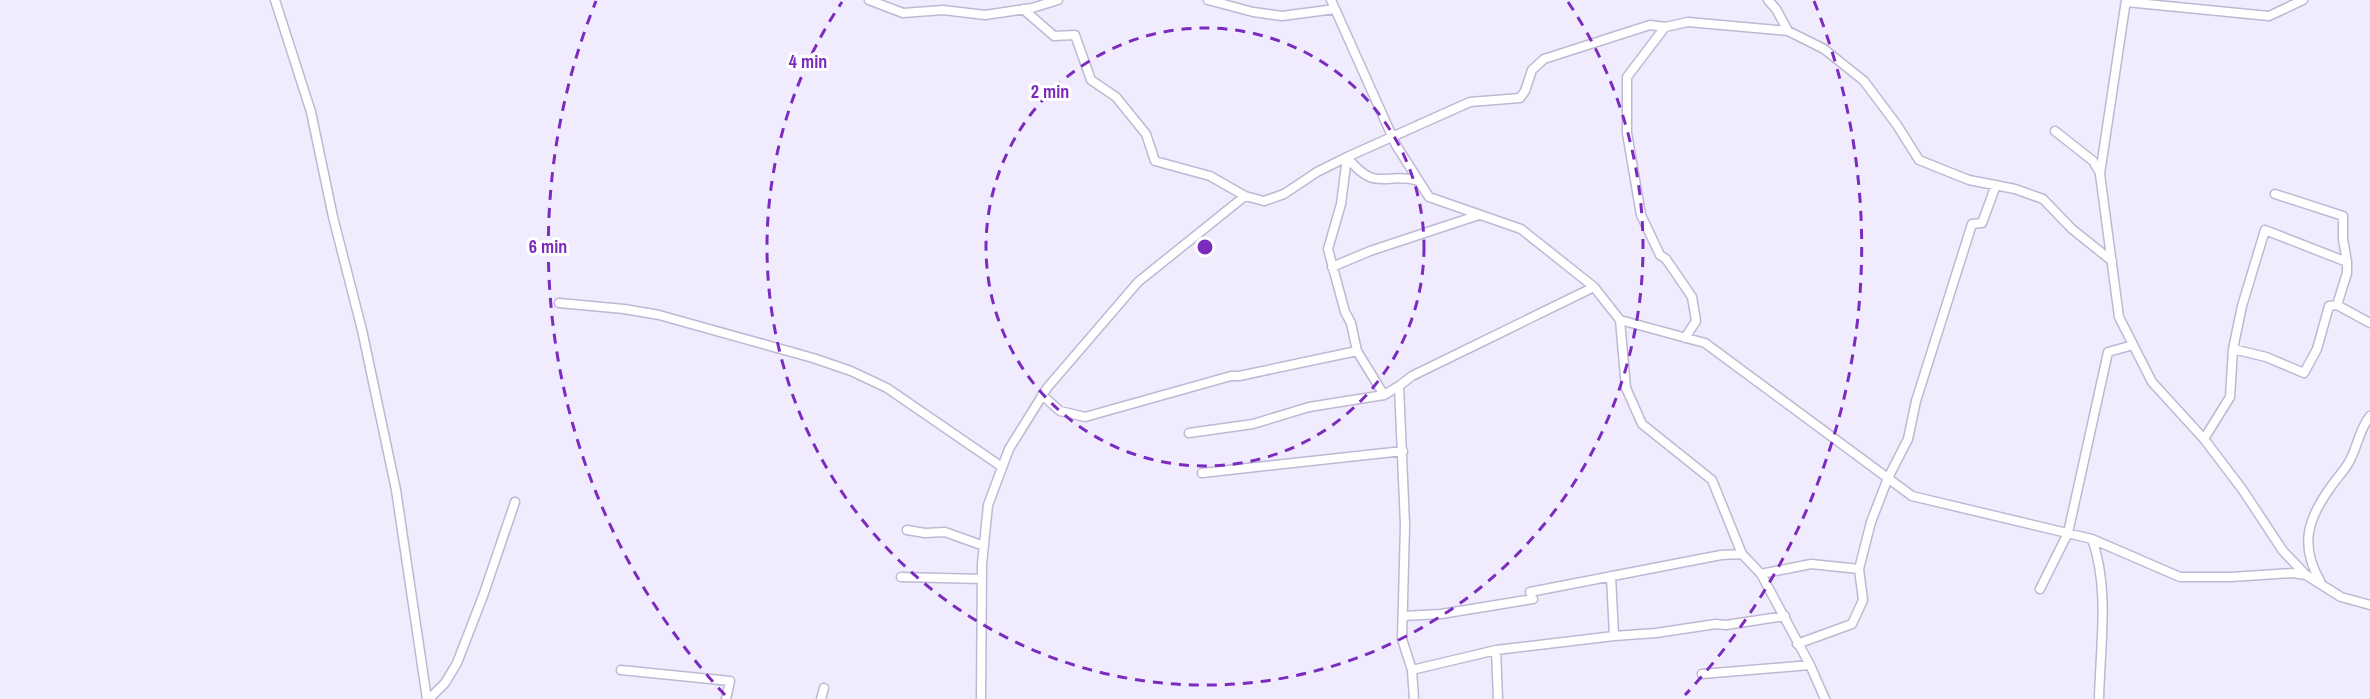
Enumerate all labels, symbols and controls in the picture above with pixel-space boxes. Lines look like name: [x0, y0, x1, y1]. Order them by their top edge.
text: 4 min: [789, 49, 827, 74]
text: 2 min: [1031, 79, 1069, 104]
text: 6 min: [529, 234, 567, 259]
centre of rings: [1195, 237, 1215, 257]

